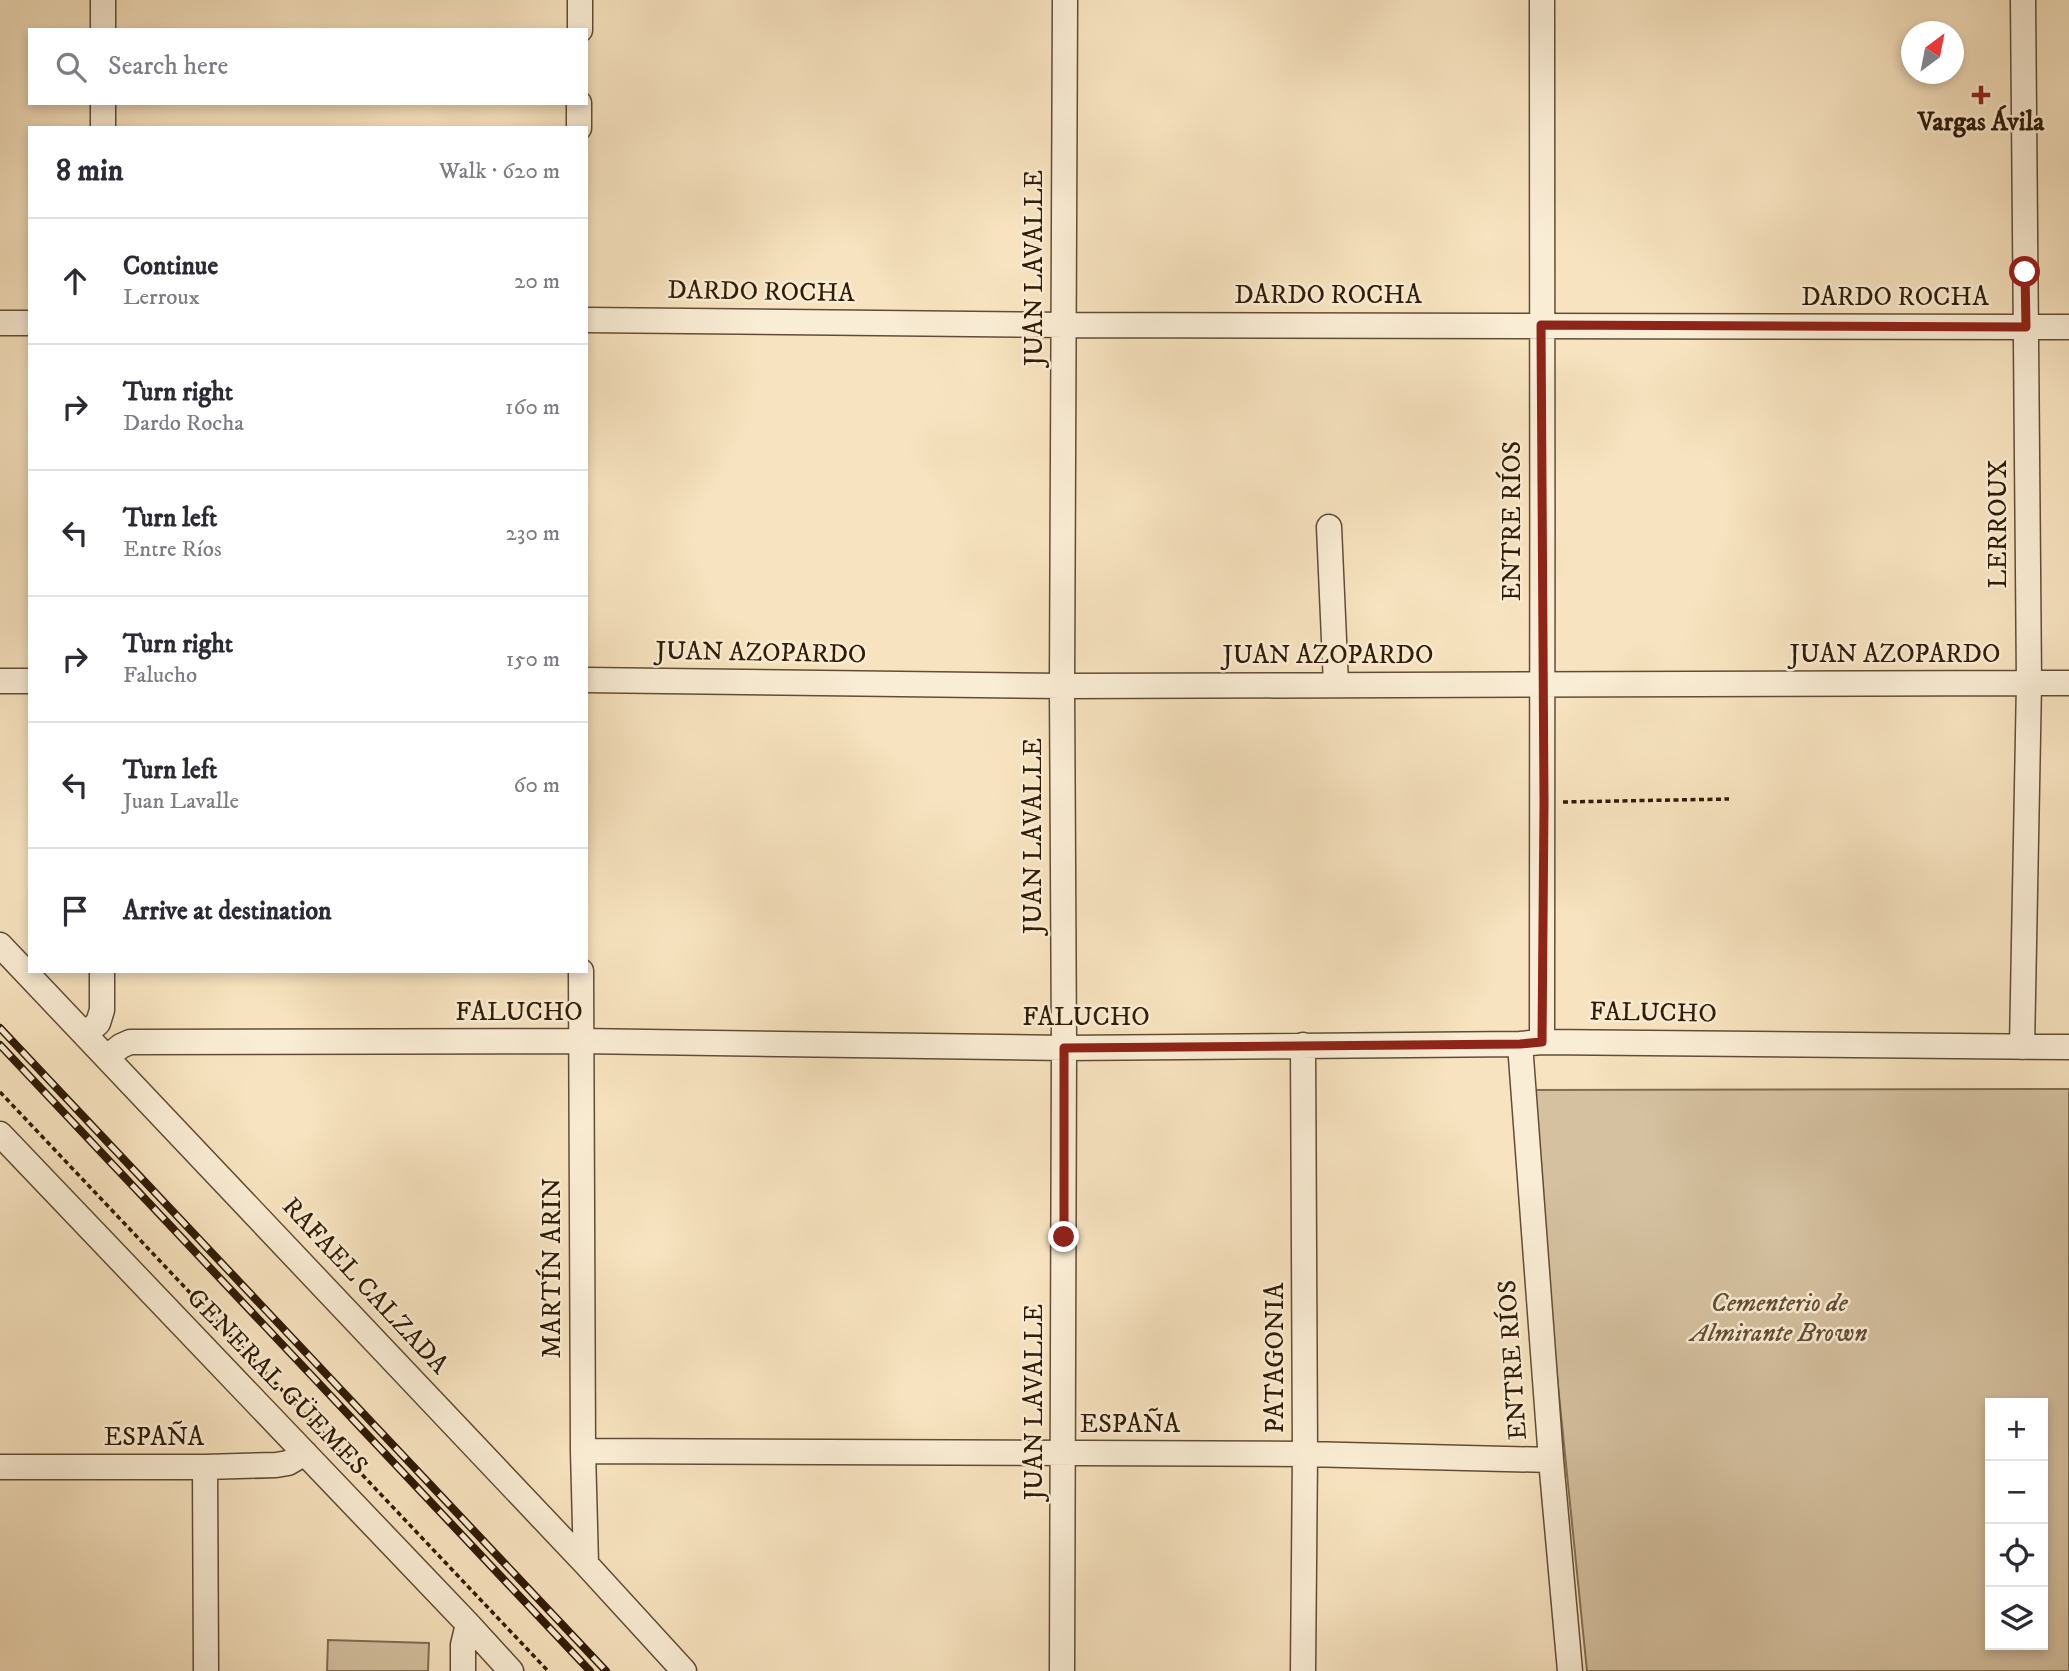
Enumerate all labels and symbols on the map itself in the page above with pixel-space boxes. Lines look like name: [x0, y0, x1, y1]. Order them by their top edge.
north arrow: [1901, 21, 1964, 84]
marker: Vargas Ávila: [1973, 87, 1989, 103]
place label: Vargas Ávila: [1917, 105, 2045, 139]
street label: JUAN LAVALLE: [1018, 170, 1051, 368]
route start: [2009, 256, 2040, 287]
street label: DARDO ROCHA: [667, 274, 855, 310]
street label: DARDO ROCHA: [1234, 279, 1422, 312]
street label: DARDO ROCHA: [1801, 281, 1989, 314]
street label: ENTRE RÍOS: [1495, 441, 1529, 601]
street label: LERROUX: [1982, 459, 2015, 588]
street label: JUAN AZOPARDO: [653, 635, 867, 671]
street label: JUAN AZOPARDO: [1788, 638, 2000, 671]
street label: JUAN AZOPARDO: [1221, 639, 1433, 672]
street label: JUAN LAVALLE: [1017, 738, 1050, 936]
street label: FALUCHO: [1589, 995, 1717, 1031]
street label: FALUCHO: [455, 996, 583, 1029]
street label: FALUCHO: [1022, 1001, 1150, 1034]
street label: MARTÍN ARIN: [535, 1178, 569, 1358]
street label: RAFAEL CALZADA: [275, 1191, 456, 1382]
route end: [1048, 1221, 1079, 1252]
street label: ENTRE RÍOS: [1490, 1279, 1535, 1441]
street label: GENERAL GÜEMES: [179, 1282, 375, 1482]
street label: PATAGONIA: [1259, 1282, 1292, 1433]
park label: Cementerio de Almirante Brown: [1688, 1287, 1867, 1350]
street label: JUAN LAVALLE: [1018, 1304, 1051, 1502]
street label: ESPAÑA: [1080, 1407, 1181, 1441]
street label: ESPAÑA: [104, 1420, 205, 1454]

